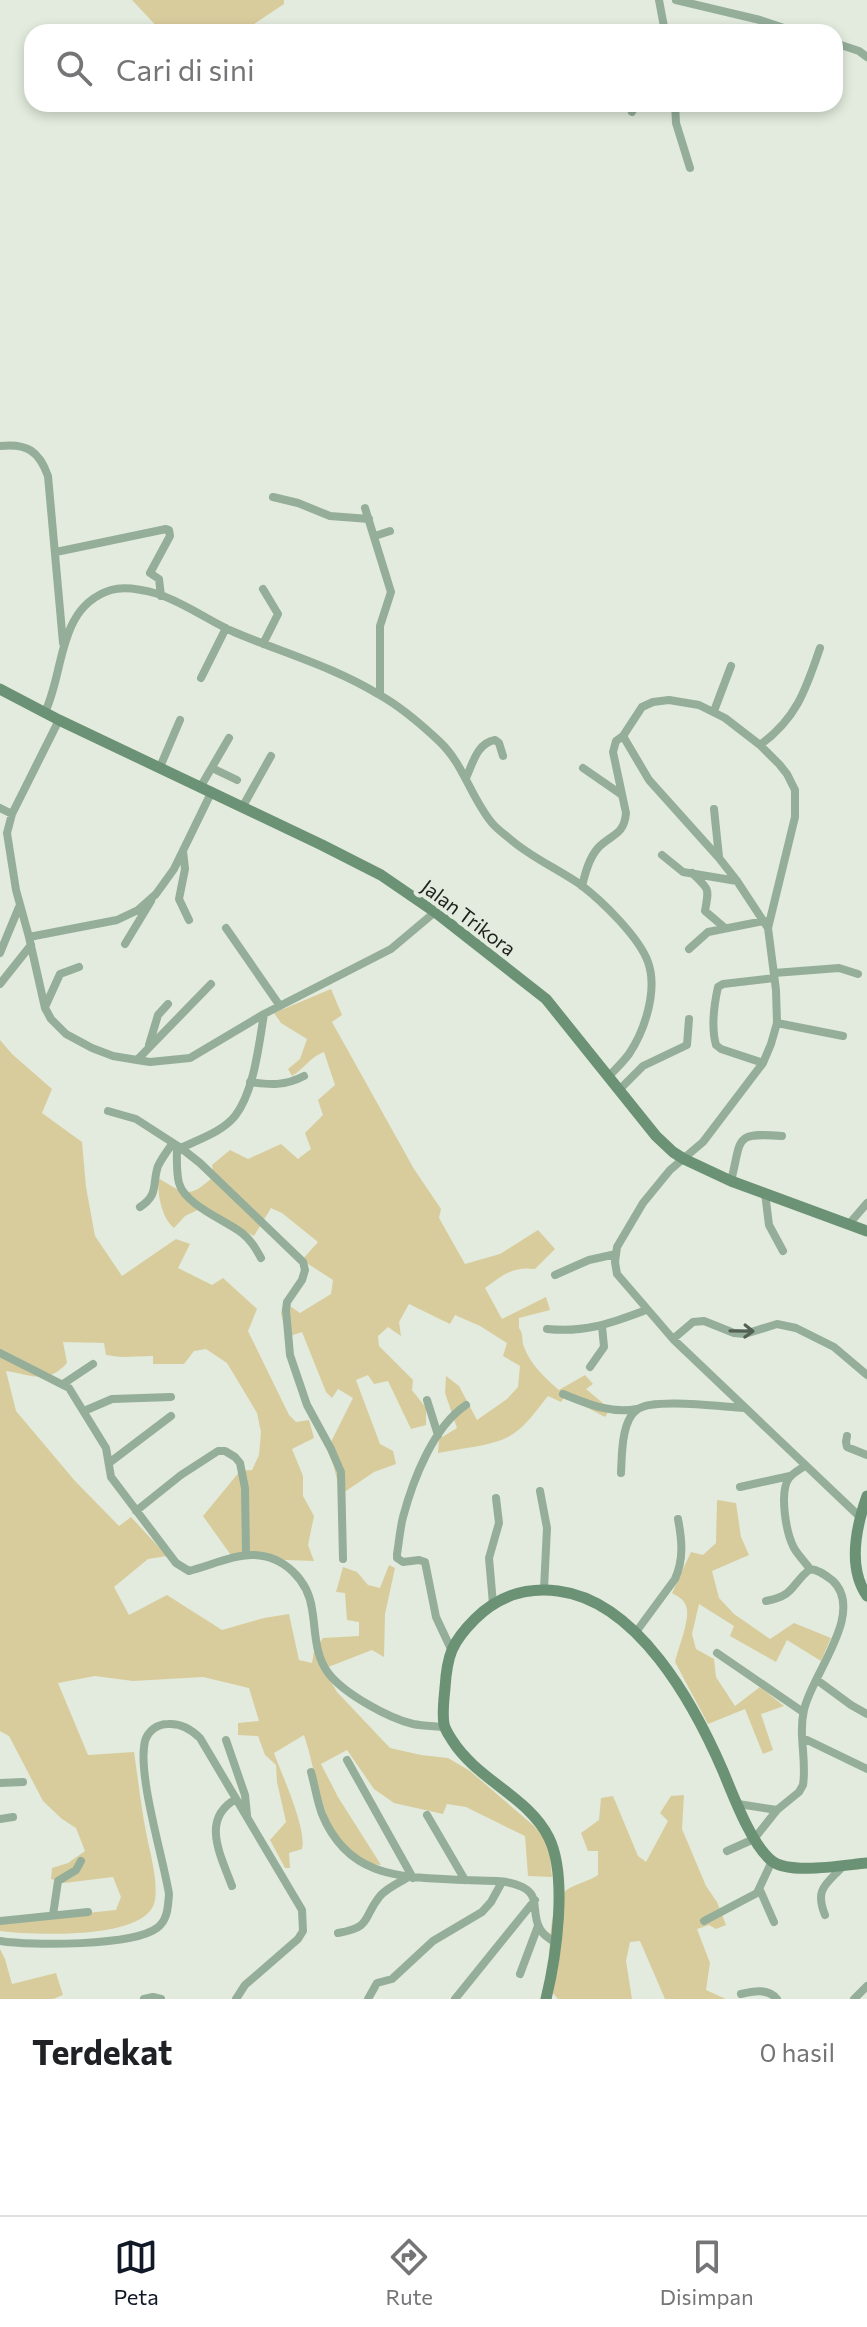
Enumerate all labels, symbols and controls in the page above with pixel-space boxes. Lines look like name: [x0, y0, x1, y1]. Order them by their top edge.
search box: [24, 24, 843, 112]
icon: search: [52, 46, 96, 90]
text: Cari di sini: [116, 50, 255, 87]
street label: Jalan Trikora: [417, 874, 521, 960]
one-way arrow: [729, 1323, 755, 1339]
text: Terdekat: [32, 2030, 173, 2072]
text: 0 hasil: [759, 2036, 835, 2067]
tab: Peta: [113, 2235, 159, 2310]
tab: Rute: [386, 2235, 433, 2310]
tab: Disimpan: [660, 2235, 754, 2310]

